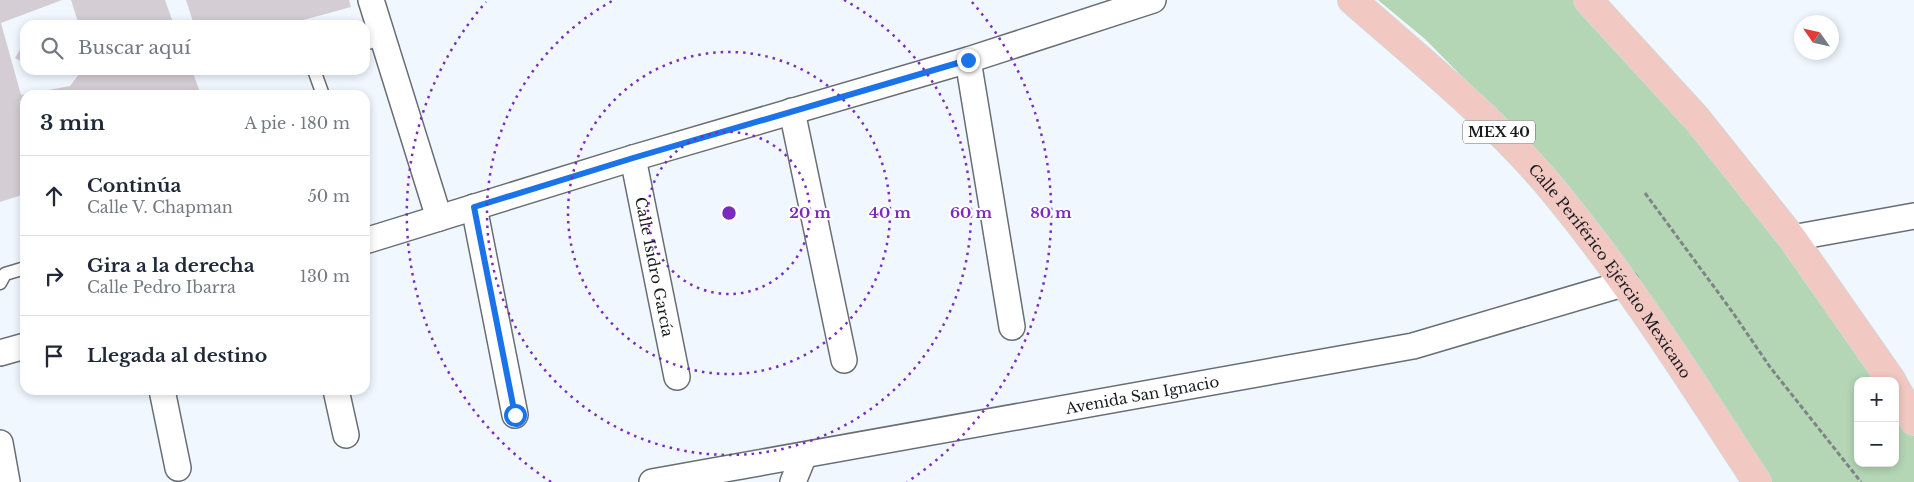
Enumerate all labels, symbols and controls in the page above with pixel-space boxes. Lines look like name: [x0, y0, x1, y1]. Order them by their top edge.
north arrow: [1794, 15, 1839, 60]
search box: [20, 20, 370, 75]
icon: search: [38, 34, 66, 62]
text: Buscar aquí: [78, 36, 191, 59]
route end: [957, 49, 980, 72]
text: 3 min: [40, 110, 105, 136]
text: A pie · 180 m: [244, 113, 350, 133]
road number: MEX 40: [1463, 120, 1535, 144]
street label: Calle Periférico Ejército Mexicano: [1525, 160, 1696, 382]
text: Continúa: [87, 174, 181, 197]
icon: ahead: [40, 182, 68, 210]
text: 50 m: [308, 186, 350, 206]
street label: Calle Isidro García: [632, 195, 678, 339]
text: Calle V. Chapman: [87, 197, 233, 217]
text: 20 m: [789, 203, 831, 222]
text: 40 m: [869, 203, 911, 222]
text: 60 m: [950, 203, 992, 222]
text: 80 m: [1030, 203, 1072, 222]
centre of rings: [720, 204, 738, 222]
text: Gira a la derecha: [87, 254, 255, 277]
icon: right: [40, 262, 68, 290]
text: 130 m: [300, 266, 350, 286]
text: Calle Pedro Ibarra: [87, 277, 236, 297]
icon: arrive: [40, 342, 68, 370]
text: Llegada al destino: [87, 344, 267, 367]
street label: Avenida San Ignacio: [1063, 371, 1221, 418]
map controls: [1854, 377, 1899, 467]
button: +: [1854, 377, 1899, 422]
route start: [504, 404, 527, 427]
button: −: [1854, 422, 1899, 467]

